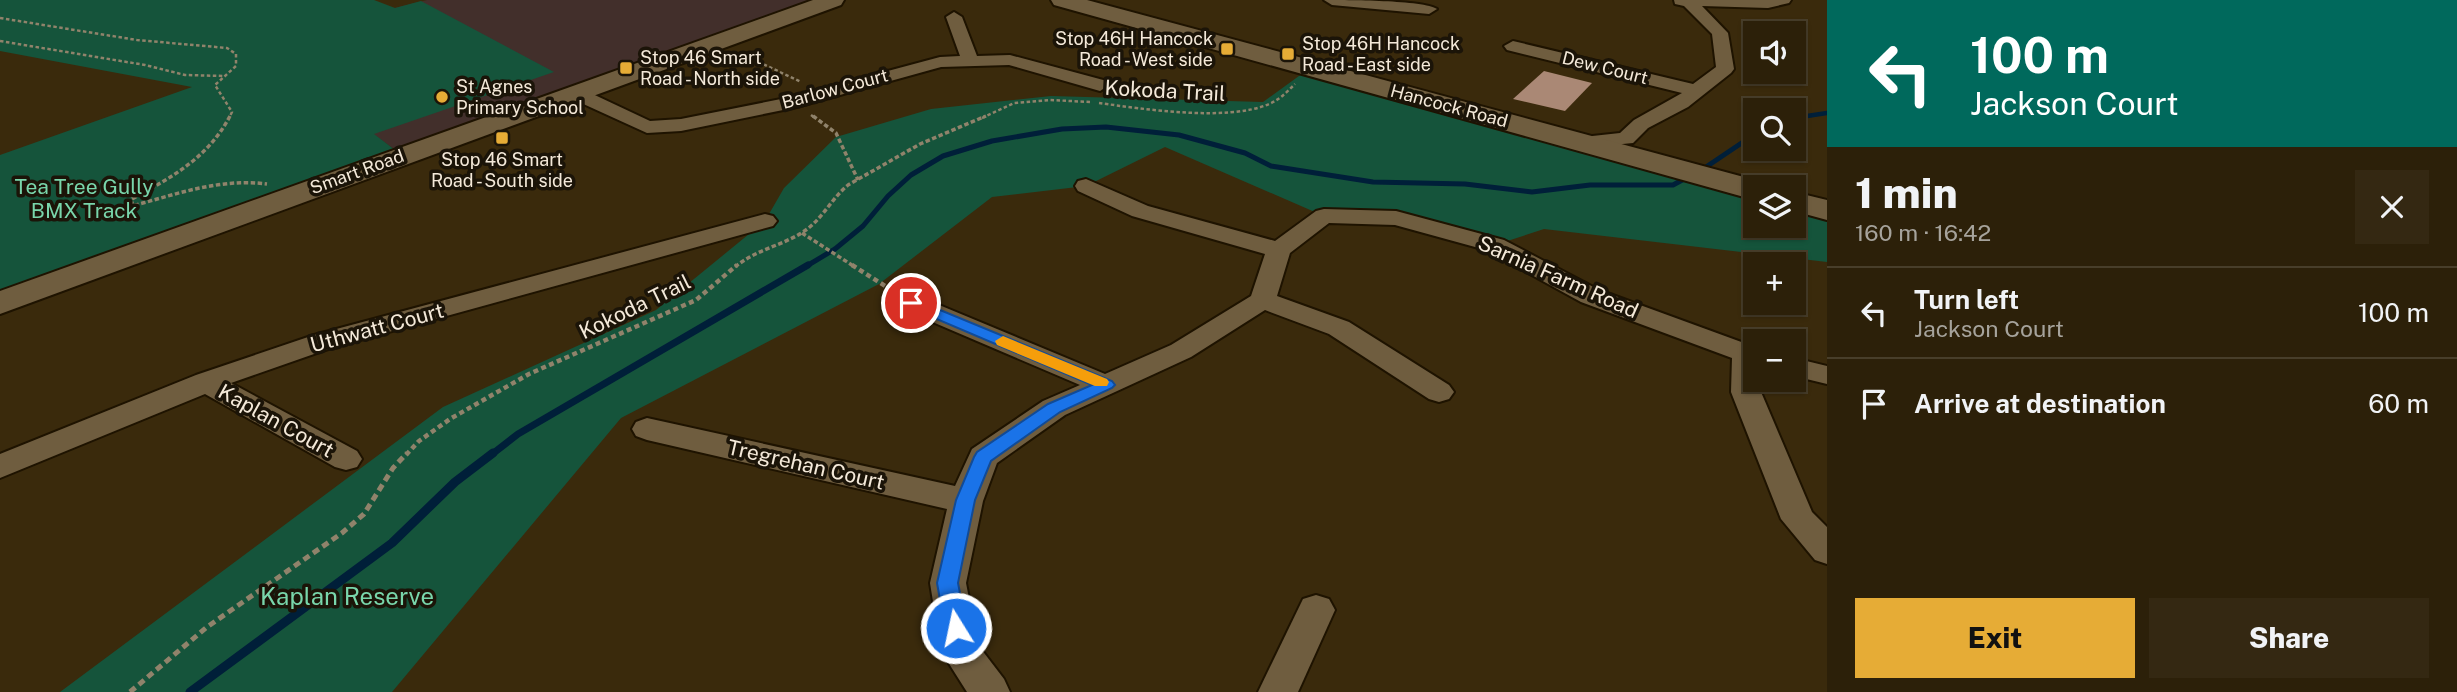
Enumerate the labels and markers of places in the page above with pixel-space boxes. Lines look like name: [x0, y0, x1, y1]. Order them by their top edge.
place label: Stop 46H Hancock Road - West side: [1055, 28, 1213, 70]
place label: Stop 46H Hancock Road - East side: [1302, 33, 1460, 75]
marker: Stop 46H Hancock Road - West side: [1219, 41, 1235, 57]
marker: Stop 46H Hancock Road - East side: [1280, 46, 1296, 62]
place label: Stop 46 Smart Road - North side: [640, 47, 780, 89]
marker: Stop 46 Smart Road - North side: [618, 60, 634, 76]
place label: St Agnes Primary School: [456, 76, 584, 118]
marker: St Agnes Primary School: [434, 89, 450, 105]
marker: Stop 46 Smart Road - South side: [494, 130, 510, 146]
place label: Stop 46 Smart Road - South side: [431, 149, 573, 191]
pin: [881, 273, 941, 333]

